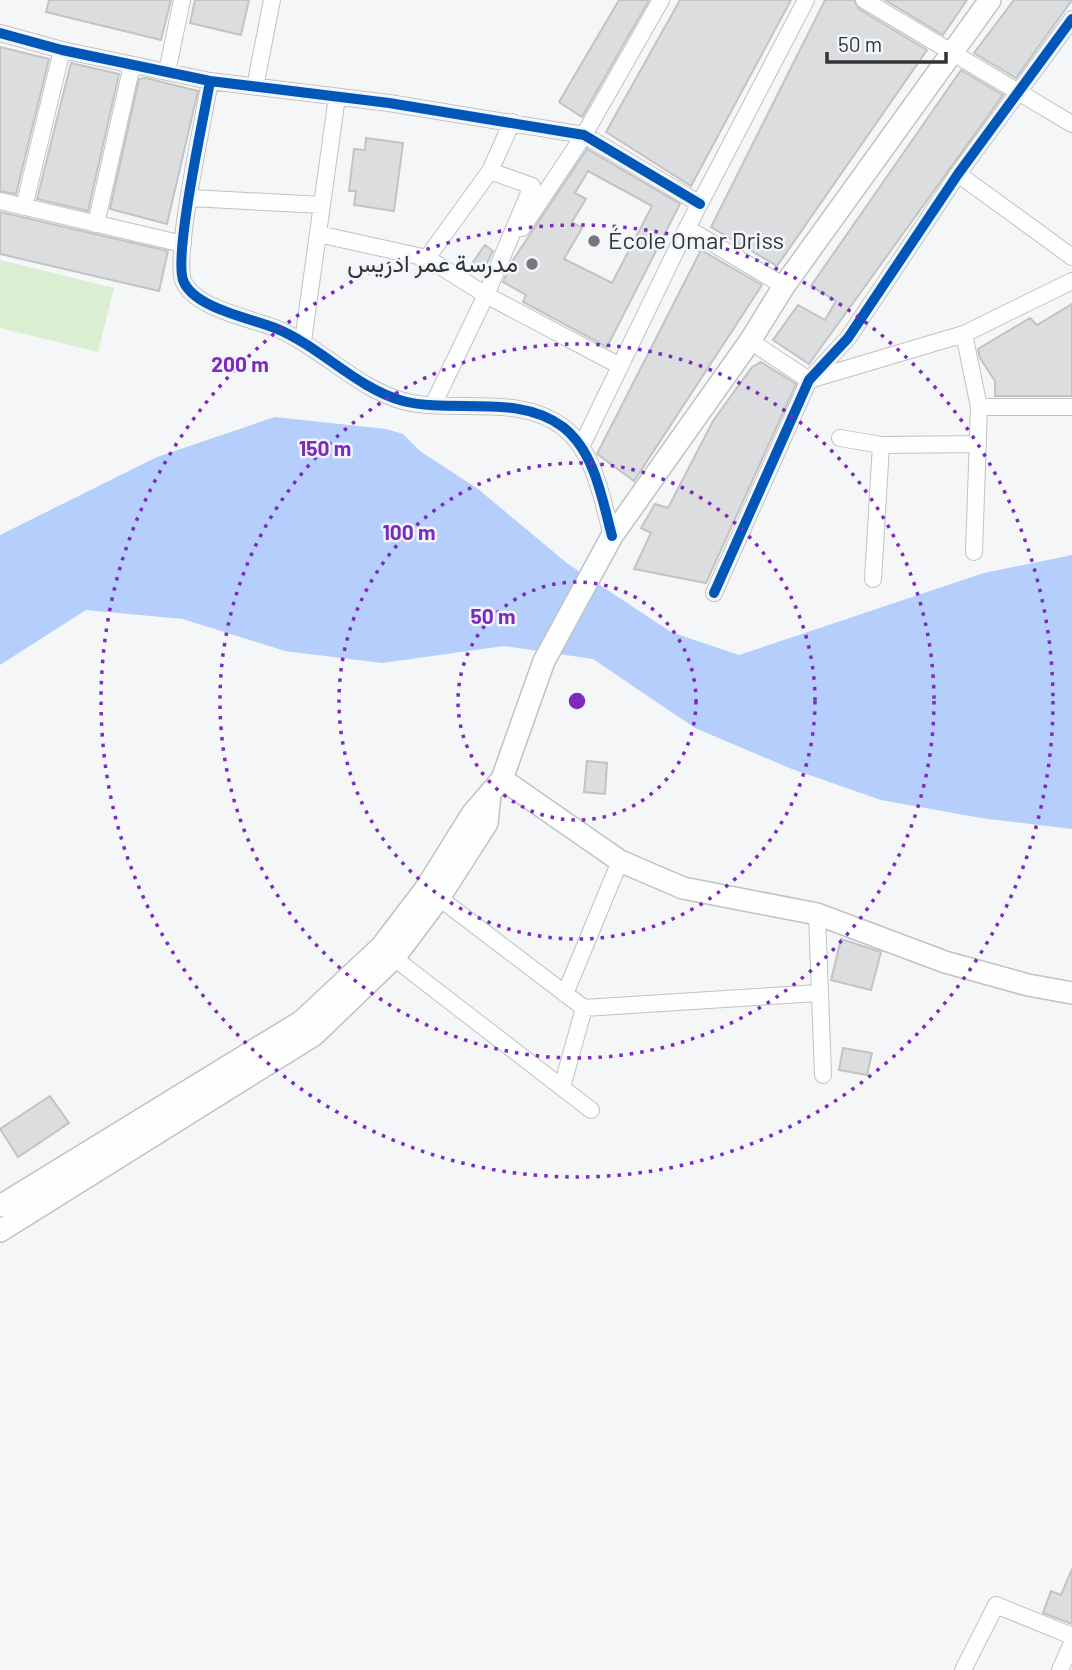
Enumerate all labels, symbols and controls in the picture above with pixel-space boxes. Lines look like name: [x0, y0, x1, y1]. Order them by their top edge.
scale bar: [827, 21, 946, 65]
text: 50 m: [838, 31, 882, 56]
place label: École Omar Driss: [608, 225, 784, 254]
marker: École Omar Driss: [586, 233, 602, 249]
place label: مدرسة عمر ادريس: [347, 248, 518, 279]
marker: مدرسة عمر ادريس: [524, 256, 540, 272]
text: 200 m: [211, 351, 269, 376]
text: 150 m: [299, 435, 351, 460]
text: 100 m: [382, 519, 436, 544]
text: 50 m: [470, 603, 516, 628]
centre of rings: [565, 689, 589, 713]

